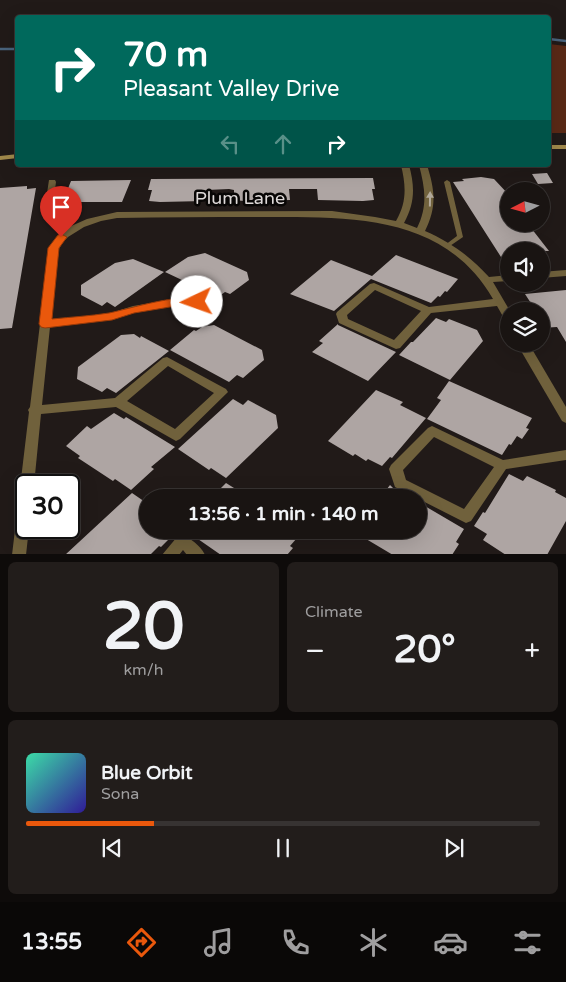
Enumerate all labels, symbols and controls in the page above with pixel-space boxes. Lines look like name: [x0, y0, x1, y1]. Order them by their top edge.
text: 70 m: [123, 34, 208, 76]
icon: right: [40, 35, 105, 100]
text: Pleasant Valley Drive: [123, 76, 340, 102]
icon: left: [216, 130, 244, 158]
icon: ahead: [269, 130, 297, 158]
icon: right: [322, 130, 350, 158]
north arrow: [500, 182, 550, 232]
map controls: [500, 182, 550, 352]
pin: [40, 186, 82, 237]
street label: Plum Lane: [195, 187, 285, 209]
one-way arrow: [426, 190, 434, 206]
icon: arrive: [47, 193, 75, 221]
button: sound: [500, 242, 550, 292]
position arrow: [170, 275, 222, 327]
button: layers: [500, 302, 550, 352]
speed limit sign: 30: [15, 474, 80, 539]
text: 13:56 · 1 min · 140 m: [187, 503, 379, 525]
text: 20: [103, 588, 184, 667]
text: Climate: [305, 602, 363, 622]
text: 20°: [394, 627, 456, 673]
text: −: [305, 634, 325, 668]
text: +: [524, 634, 540, 668]
text: km/h: [123, 660, 164, 680]
text: Blue Orbit: [101, 762, 193, 784]
text: Sona: [101, 784, 139, 804]
icon: previous: [98, 834, 126, 862]
icon: pause: [269, 834, 297, 862]
icon: next: [440, 834, 468, 862]
icon: directions: [124, 925, 159, 960]
icon: music: [201, 925, 236, 960]
icon: phone: [278, 925, 313, 960]
icon: climate: [356, 925, 391, 960]
icon: car: [433, 925, 468, 960]
icon: filters: [510, 925, 545, 960]
text: 13:55: [21, 929, 82, 955]

